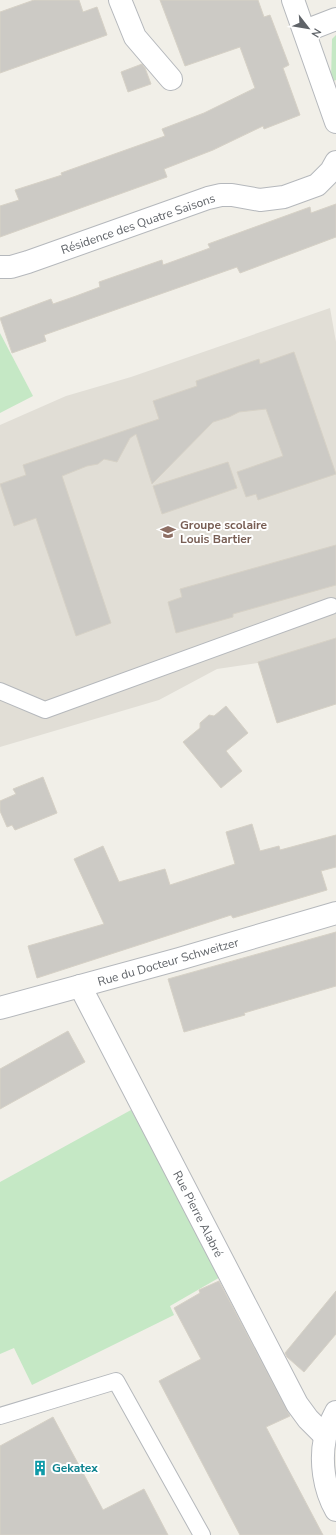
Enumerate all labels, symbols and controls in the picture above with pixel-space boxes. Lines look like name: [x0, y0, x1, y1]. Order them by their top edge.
north arrow: [288, 8, 328, 48]
text: N: [308, 26, 325, 40]
street label: Résidence des Quatre Saisons: [59, 190, 217, 258]
place label: Groupe scolaire Louis Bartier: [180, 517, 268, 547]
school or university icon: Groupe scolaire Louis Bartier: [159, 523, 177, 541]
street label: Rue du Docteur Schweitzer: [96, 934, 241, 990]
street label: Rue Pierre Alabré: [169, 1168, 227, 1260]
building icon: Gekatex: [31, 1459, 49, 1477]
place label: Gekatex: [52, 1460, 98, 1476]

